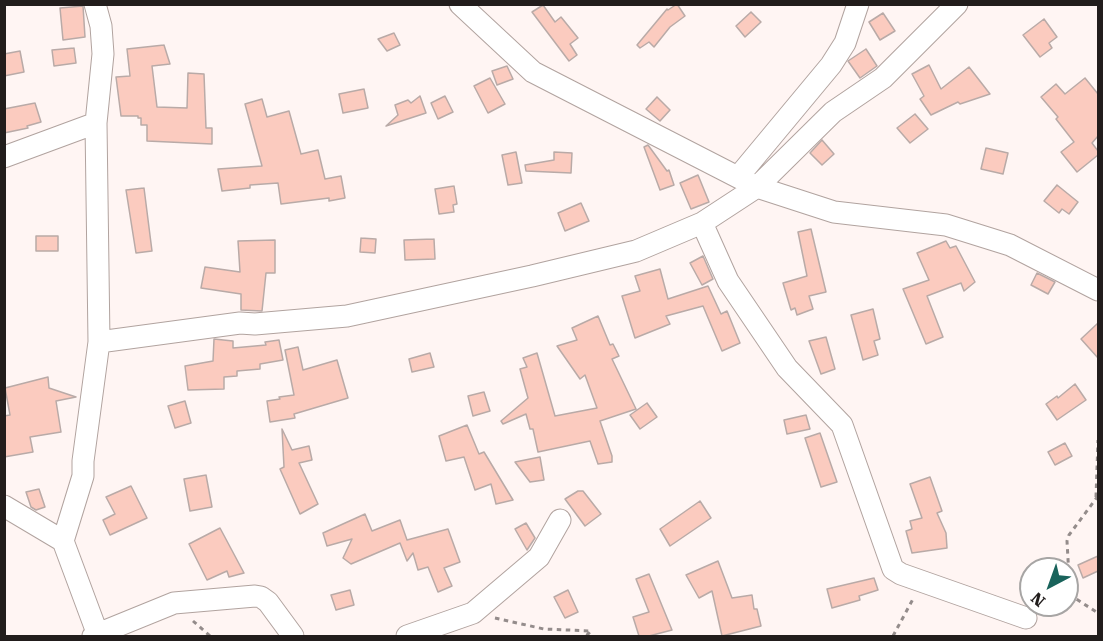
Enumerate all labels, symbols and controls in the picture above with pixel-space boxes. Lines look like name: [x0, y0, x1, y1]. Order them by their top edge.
north arrow: [1019, 557, 1079, 617]
text: N: [1027, 588, 1049, 611]

